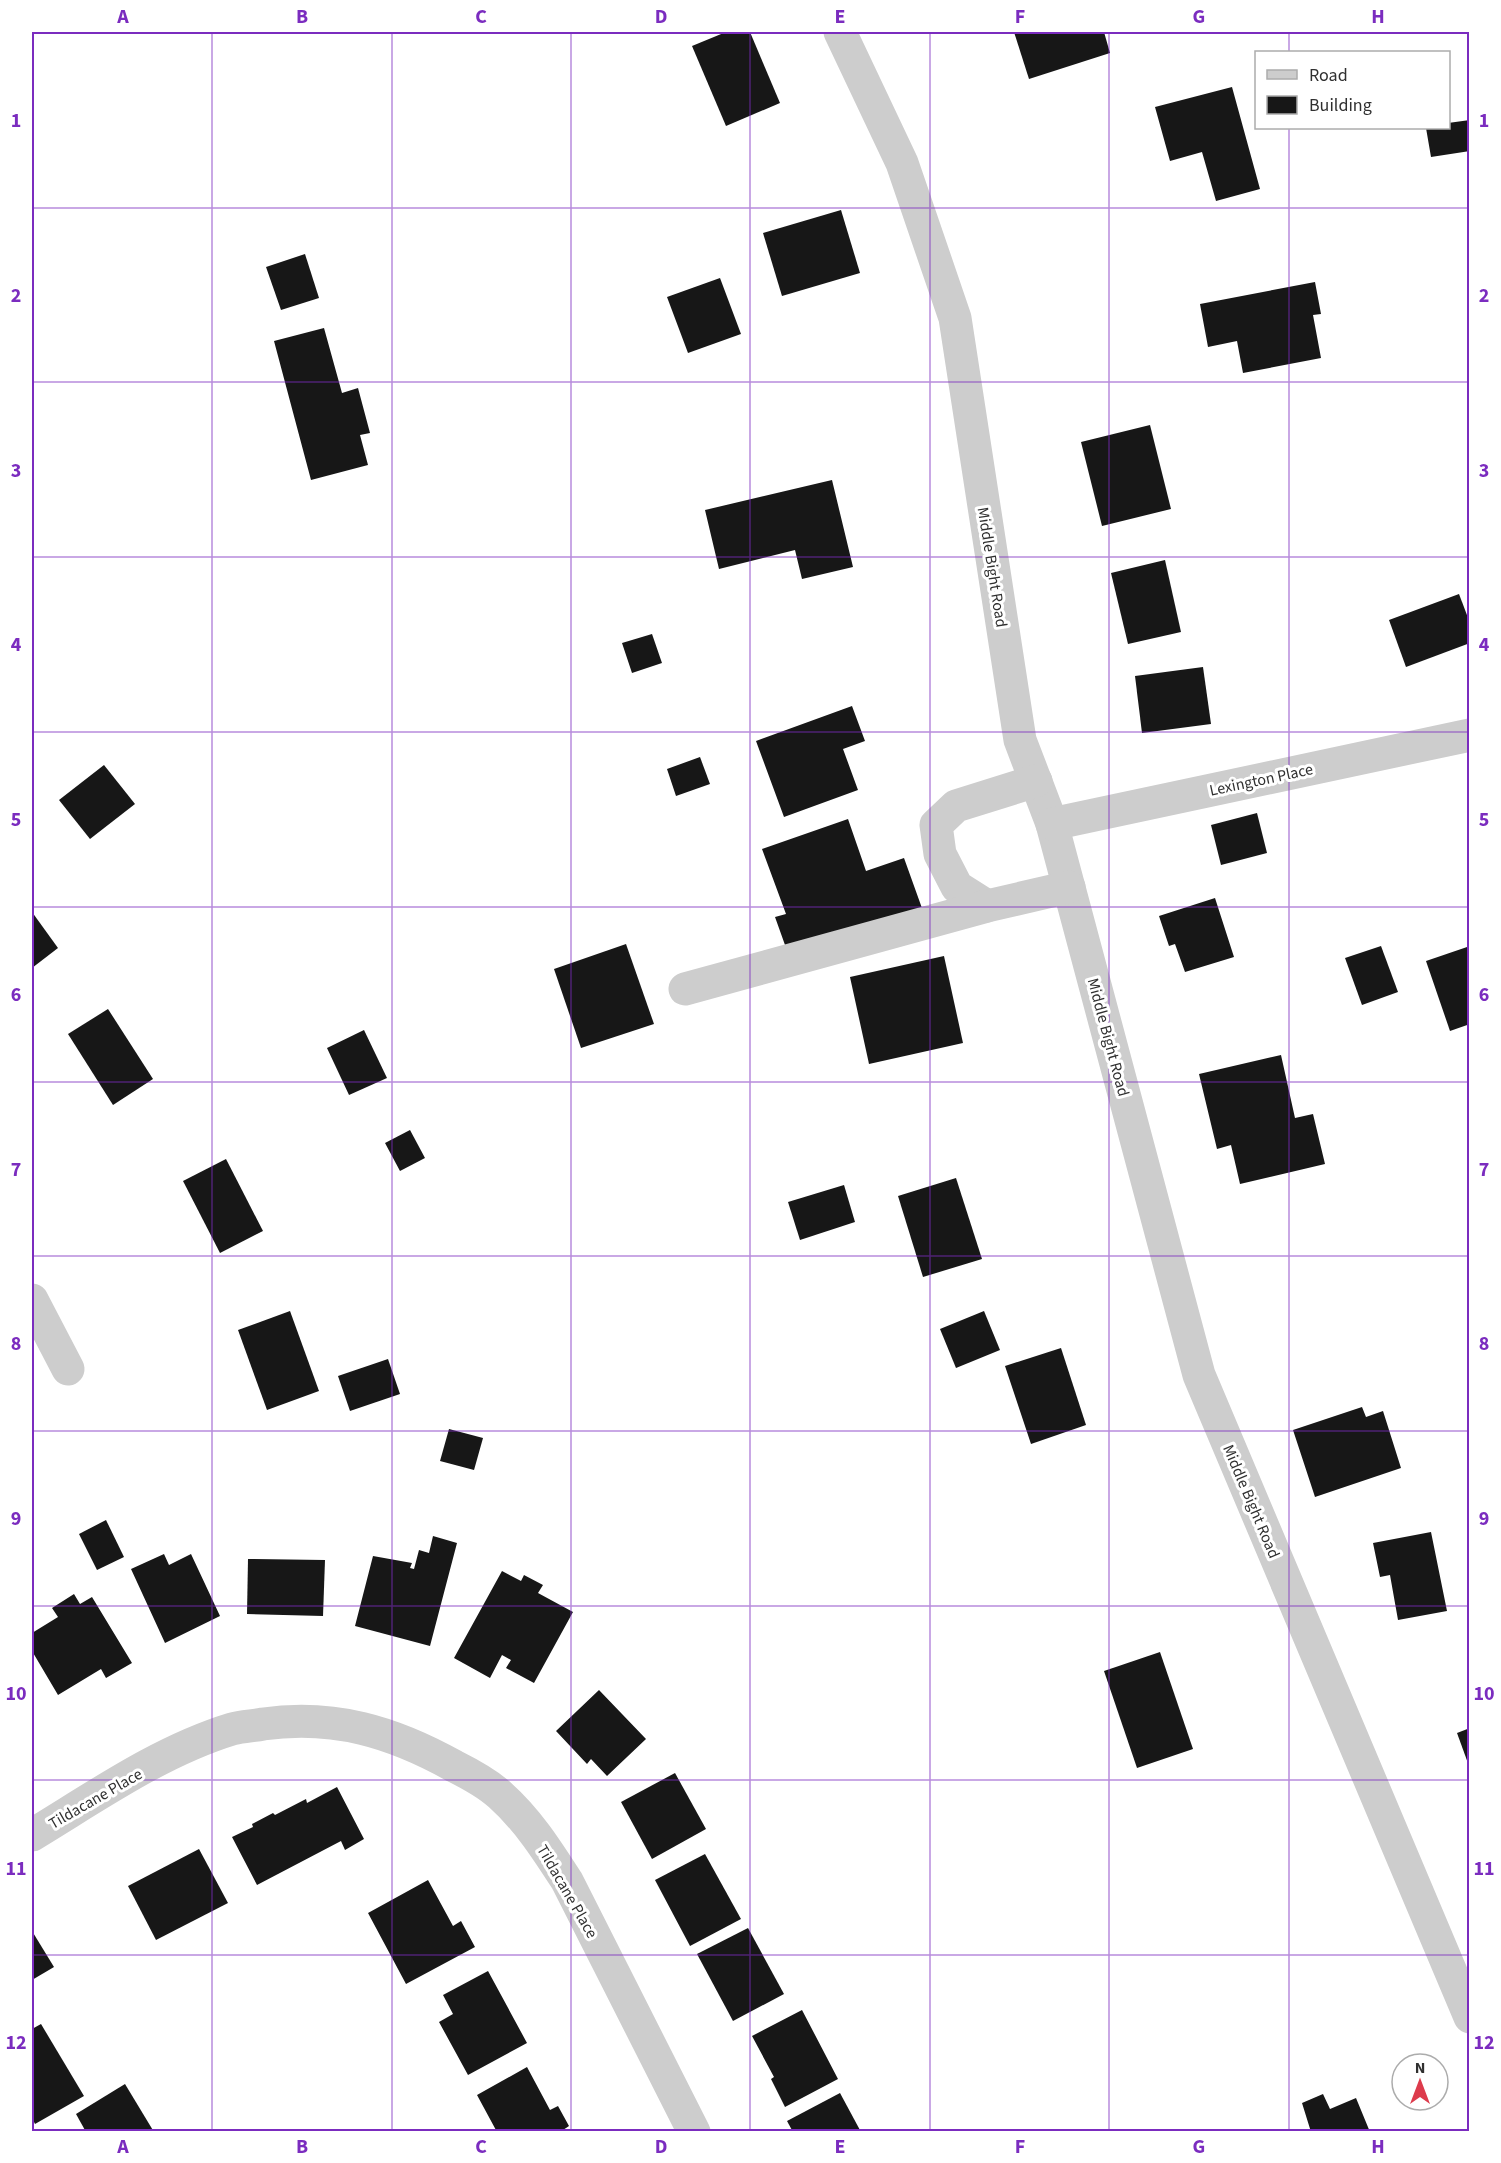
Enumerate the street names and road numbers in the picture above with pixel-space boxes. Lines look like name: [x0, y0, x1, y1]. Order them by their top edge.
street label: Middle Bight Road: [972, 505, 1012, 629]
street label: Lexington Place: [1207, 758, 1315, 802]
street label: Middle Bight Road: [1082, 976, 1134, 1099]
street label: Middle Bight Road: [1217, 1441, 1285, 1562]
street label: Tildacane Place: [45, 1763, 146, 1835]
street label: Tildacane Place: [531, 1841, 603, 1942]

